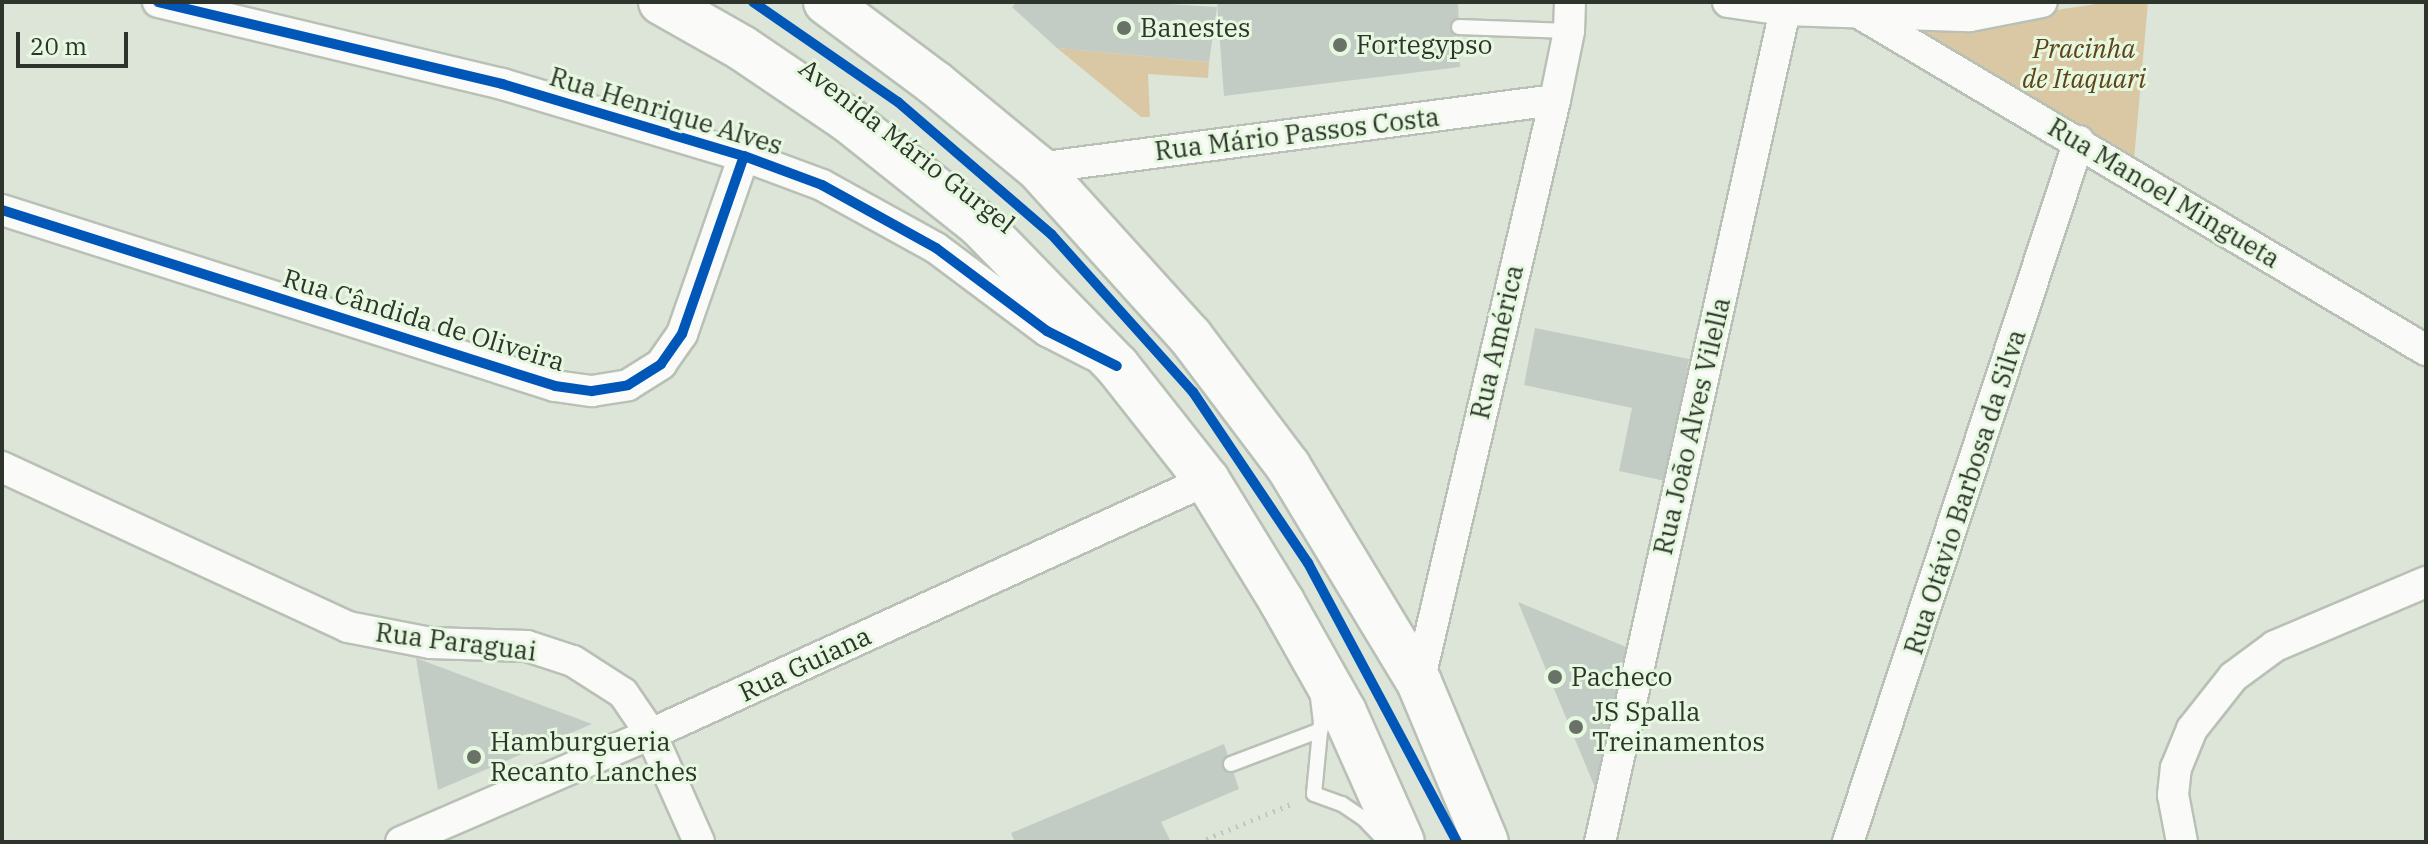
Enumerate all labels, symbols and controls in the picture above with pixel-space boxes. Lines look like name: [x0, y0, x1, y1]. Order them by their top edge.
place label: Banestes: [1140, 12, 1250, 44]
scale bar: [20, 16, 132, 66]
marker: Banestes: [1115, 19, 1133, 37]
place label: Fortegypso: [1356, 29, 1492, 61]
text: 20 m: [30, 30, 87, 62]
park label: Pracinha de Itaquari: [2022, 33, 2146, 94]
marker: Fortegypso: [1331, 36, 1349, 54]
street label: Avenida Mário Gurgel: [793, 52, 1021, 240]
street label: Rua Henrique Alves: [546, 61, 786, 161]
street label: Rua Mário Passos Costa: [1153, 101, 1441, 167]
street label: Rua Manoel Mingueta: [2042, 111, 2286, 275]
street label: Rua Cândida de Oliveira: [279, 262, 569, 378]
street label: Rua América: [1464, 262, 1530, 422]
street label: Rua João Alves Vilella: [1647, 294, 1737, 558]
street label: Rua Otávio Barbosa da Silva: [1898, 326, 2032, 658]
street label: Rua Paraguai: [374, 617, 538, 667]
street label: Rua Guiana: [734, 620, 876, 708]
place label: Pacheco: [1571, 661, 1672, 693]
marker: Pacheco: [1546, 668, 1564, 686]
place label: JS Spalla Treinamentos: [1592, 696, 1765, 758]
marker: JS Spalla Treinamentos: [1567, 718, 1585, 736]
place label: Hamburgueria Recanto Lanches: [490, 726, 698, 788]
marker: Hamburgueria Recanto Lanches: [465, 748, 483, 766]

